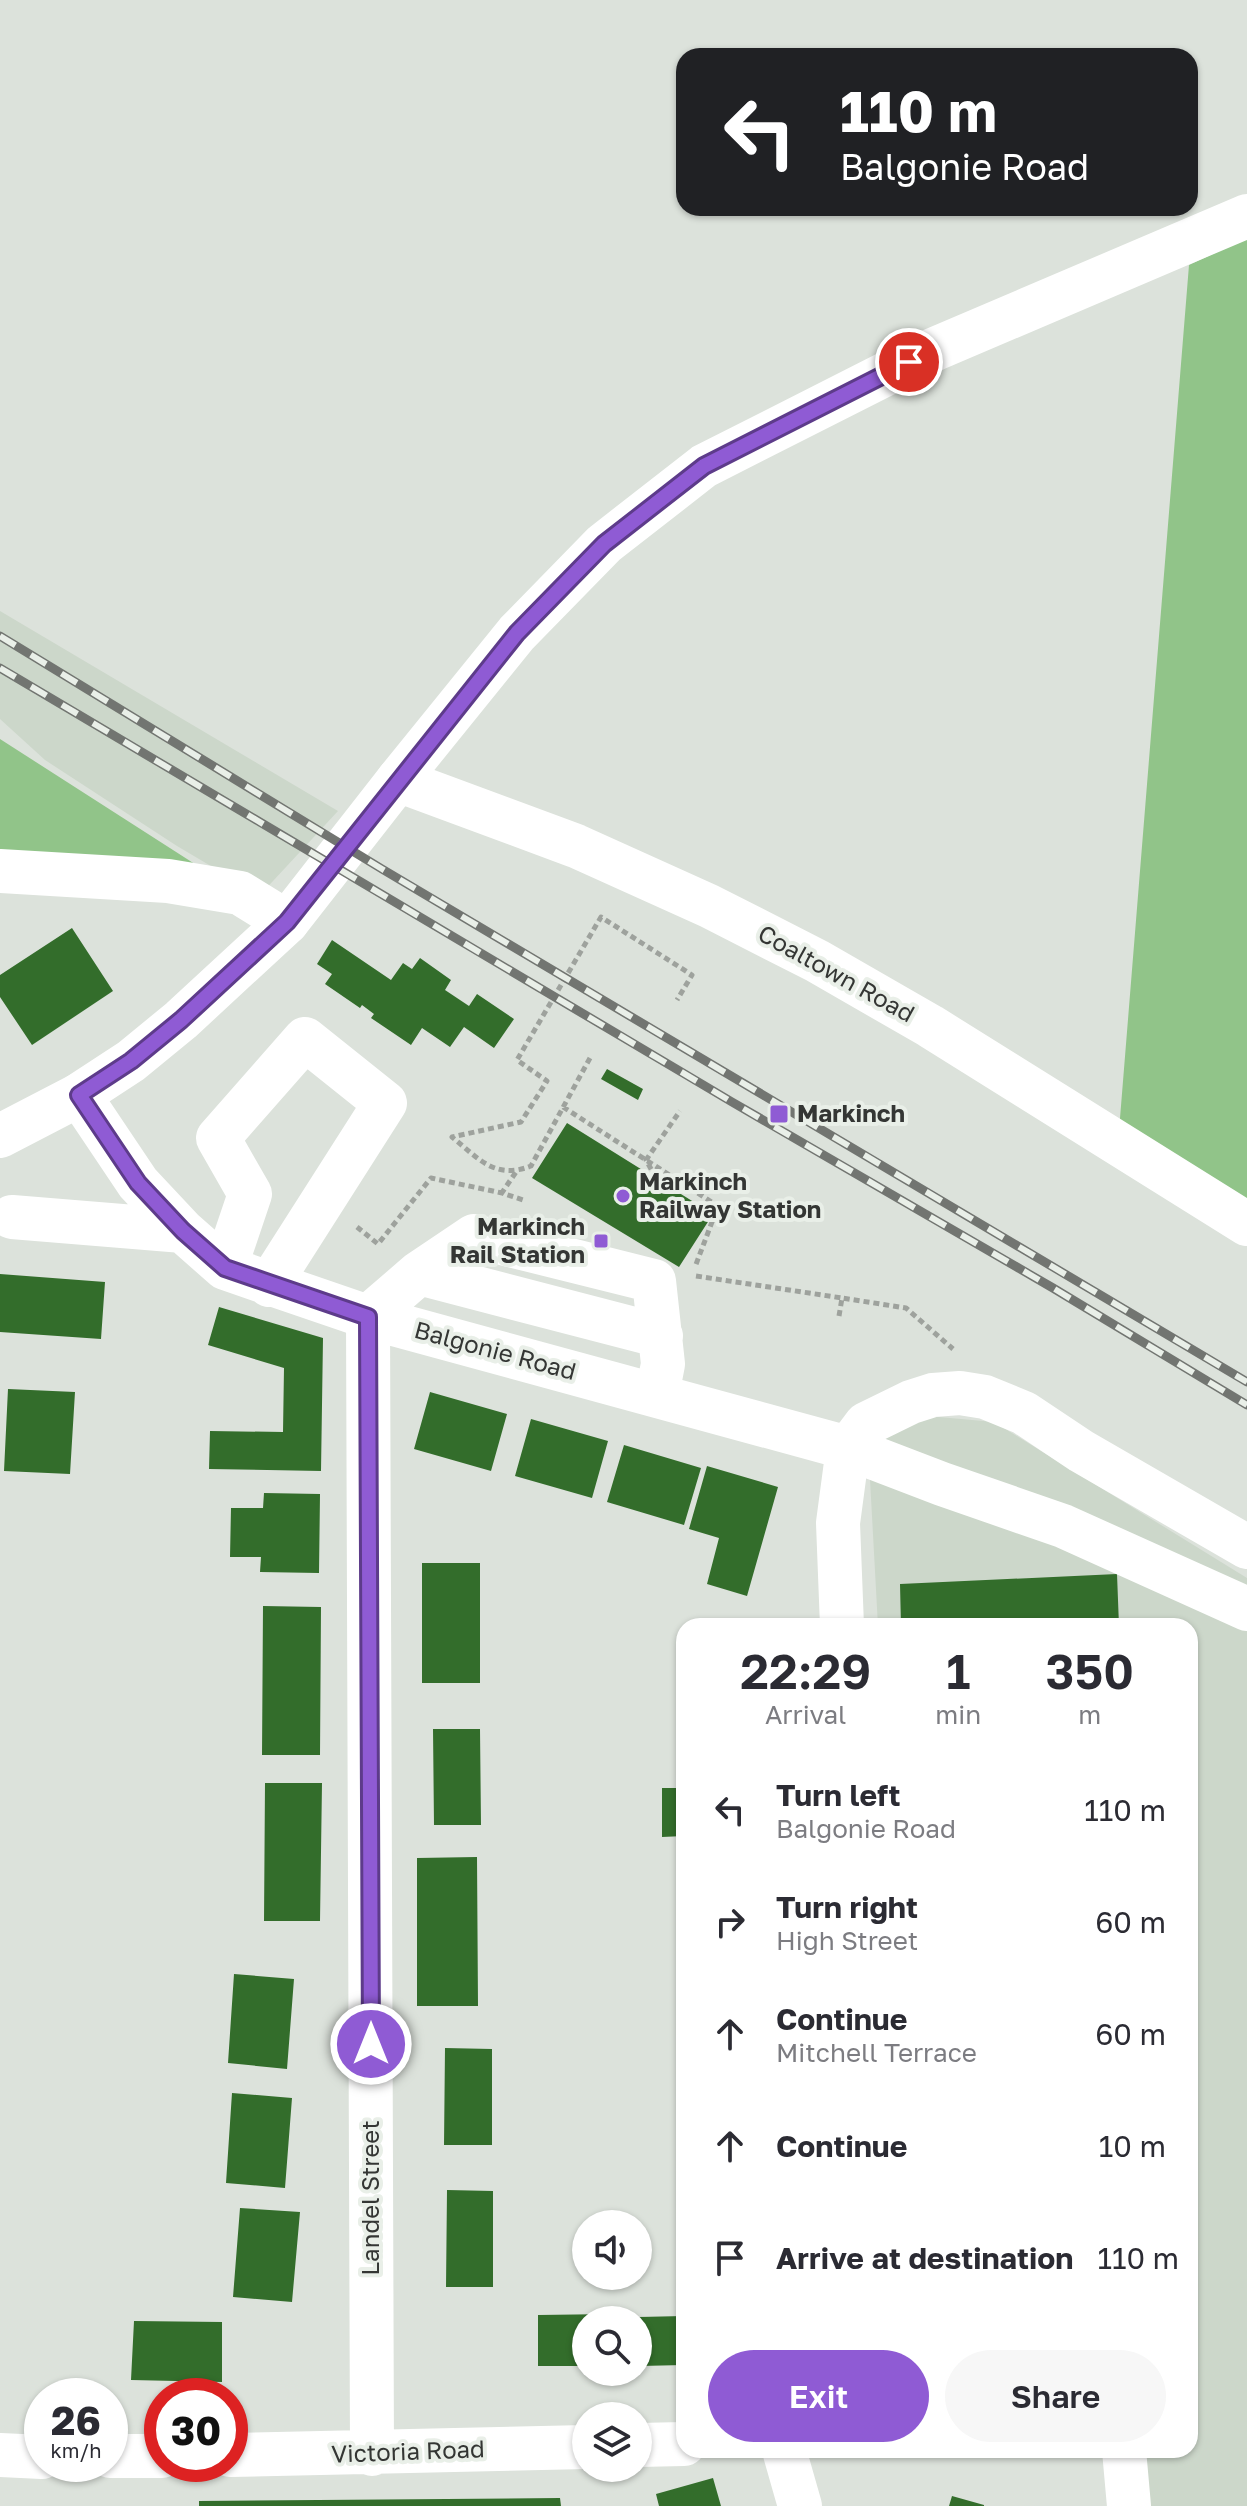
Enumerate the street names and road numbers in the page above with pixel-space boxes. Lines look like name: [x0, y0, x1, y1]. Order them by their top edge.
street label: Coaltown Road: [753, 918, 920, 1028]
street label: Balgonie Road: [411, 1314, 579, 1385]
street label: Landel Street: [355, 2120, 384, 2276]
street label: Victoria Road: [331, 2433, 485, 2468]

